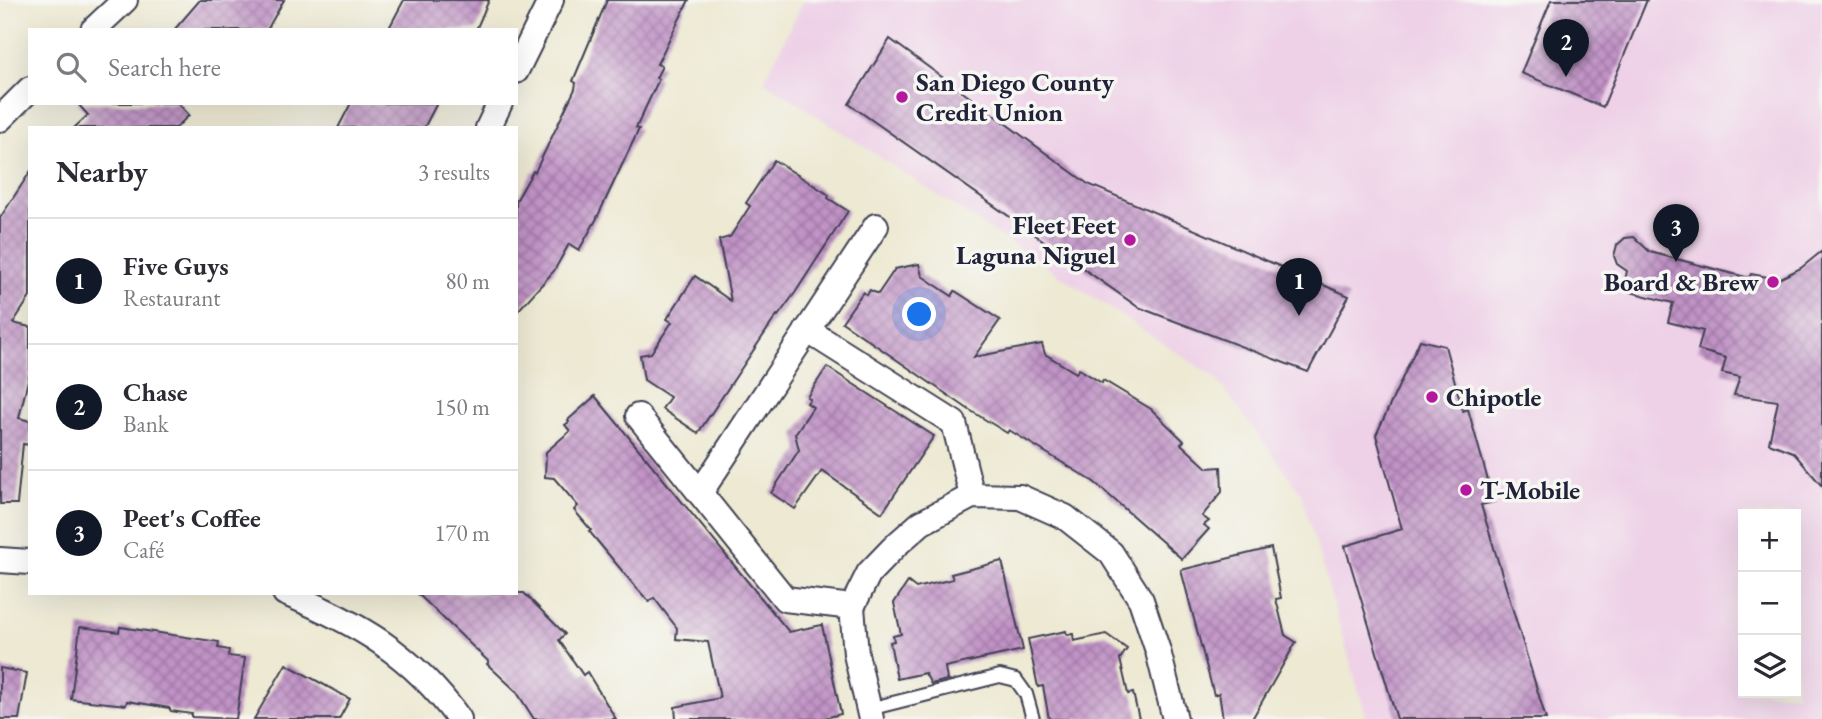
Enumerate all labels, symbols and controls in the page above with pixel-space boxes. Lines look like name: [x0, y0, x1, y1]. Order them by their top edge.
pin: 2: [1543, 19, 1589, 77]
search box: [28, 28, 518, 105]
icon: search: [52, 48, 90, 86]
text: Search here: [108, 50, 221, 84]
place label: San Diego County Credit Union: [916, 65, 1114, 129]
marker: San Diego County Credit Union: [894, 89, 910, 105]
text: Nearby: [56, 152, 148, 191]
text: 3 results: [418, 157, 490, 187]
pin: 3: [1653, 204, 1699, 262]
place label: Fleet Feet Laguna Niguel: [956, 208, 1116, 272]
marker: Fleet Feet Laguna Niguel: [1122, 232, 1138, 248]
text: Five Guys: [123, 249, 229, 283]
pin: 1: [1276, 258, 1322, 316]
place label: Board & Brew: [1604, 265, 1759, 299]
text: 1: [73, 266, 85, 296]
text: 80 m: [445, 266, 490, 296]
marker: Board & Brew: [1765, 274, 1781, 290]
text: Restaurant: [123, 283, 221, 313]
your location: [902, 297, 936, 331]
text: Chase: [123, 375, 188, 409]
place label: Chipotle: [1446, 380, 1542, 414]
marker: Chipotle: [1424, 389, 1440, 405]
text: 2: [73, 392, 85, 422]
text: 150 m: [434, 392, 490, 422]
text: Bank: [123, 409, 169, 439]
place label: T-Mobile: [1480, 473, 1580, 507]
marker: T-Mobile: [1458, 482, 1474, 498]
text: Peet's Coffee: [123, 501, 261, 535]
map controls: [1738, 509, 1801, 698]
button: +: [1738, 509, 1801, 572]
text: 3: [73, 518, 85, 548]
text: 170 m: [434, 518, 490, 548]
text: Café: [123, 535, 164, 565]
button: −: [1738, 572, 1801, 635]
button: layers: [1738, 635, 1801, 698]

